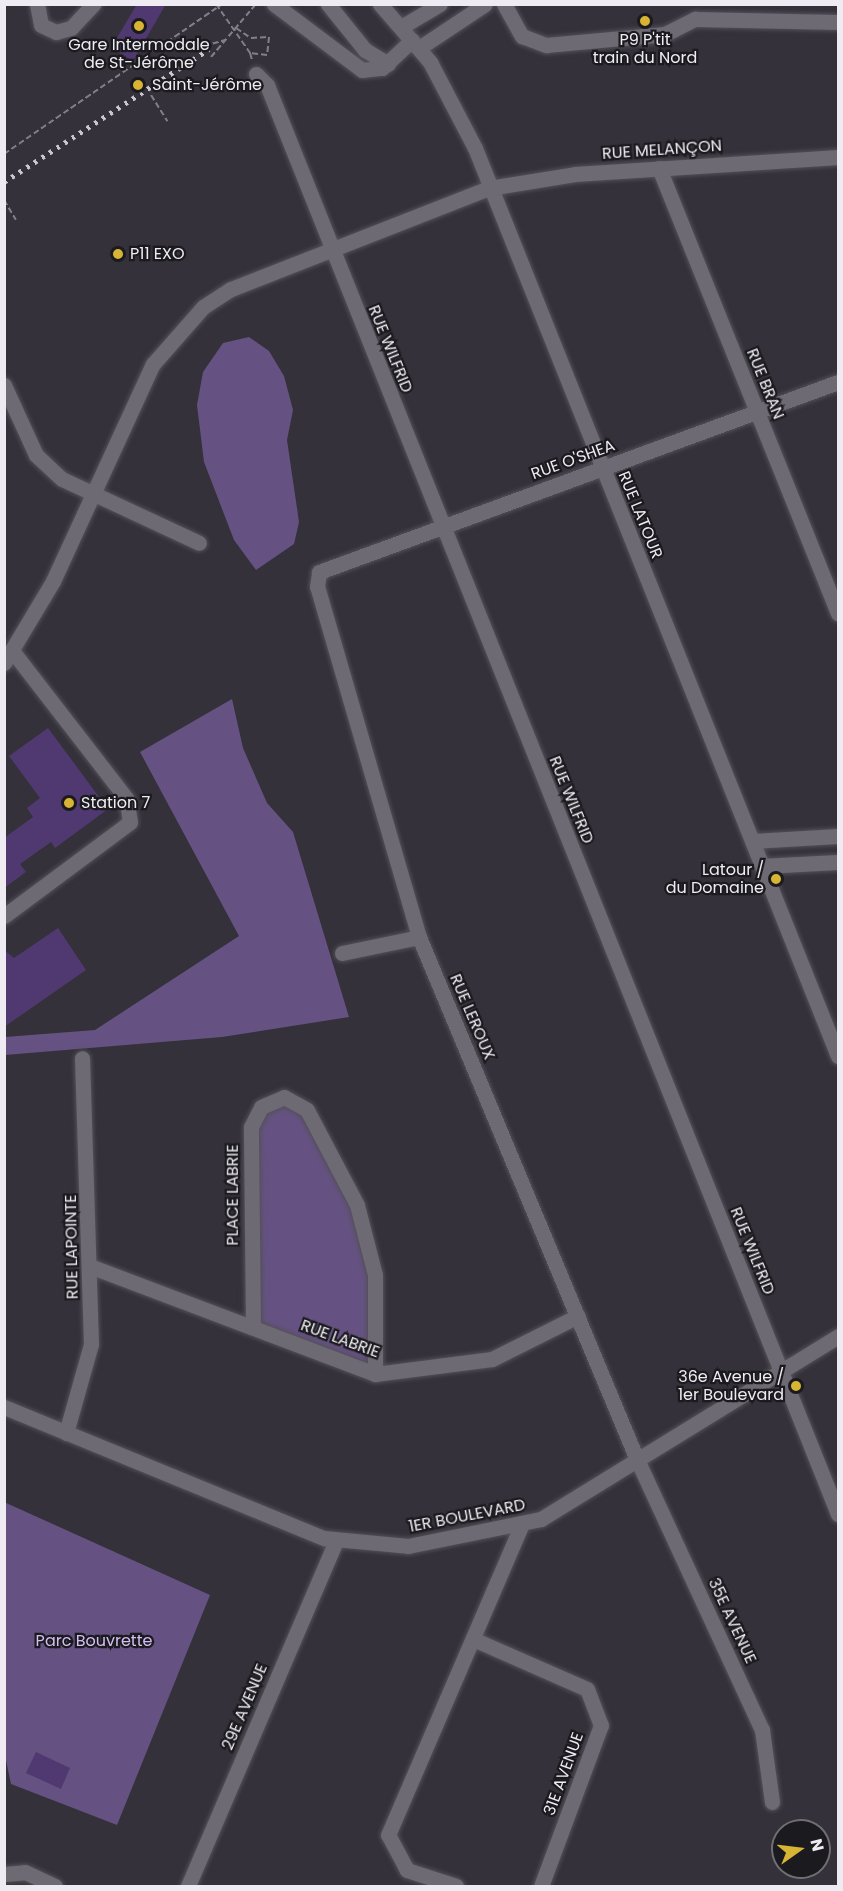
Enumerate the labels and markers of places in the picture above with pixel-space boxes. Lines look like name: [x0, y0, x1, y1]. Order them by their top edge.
marker: P9 P'tit train du Nord: [638, 14, 652, 28]
marker: Gare Intermodale de St-Jérôme: [132, 19, 146, 33]
place label: P9 P'tit train du Nord: [593, 30, 697, 68]
place label: Gare Intermodale de St-Jérôme: [68, 35, 210, 73]
place label: Saint-Jérôme: [152, 75, 262, 95]
marker: Saint-Jérôme: [129, 76, 147, 94]
place label: P11 EXO: [130, 244, 184, 264]
marker: P11 EXO: [111, 247, 125, 261]
place label: Station 7: [81, 793, 150, 813]
marker: Station 7: [62, 796, 76, 810]
place label: Latour / du Domaine: [666, 860, 764, 898]
marker: Latour / du Domaine: [769, 872, 783, 886]
place label: 36e Avenue / 1er Boulevard: [678, 1367, 784, 1405]
marker: 36e Avenue / 1er Boulevard: [789, 1379, 803, 1393]

